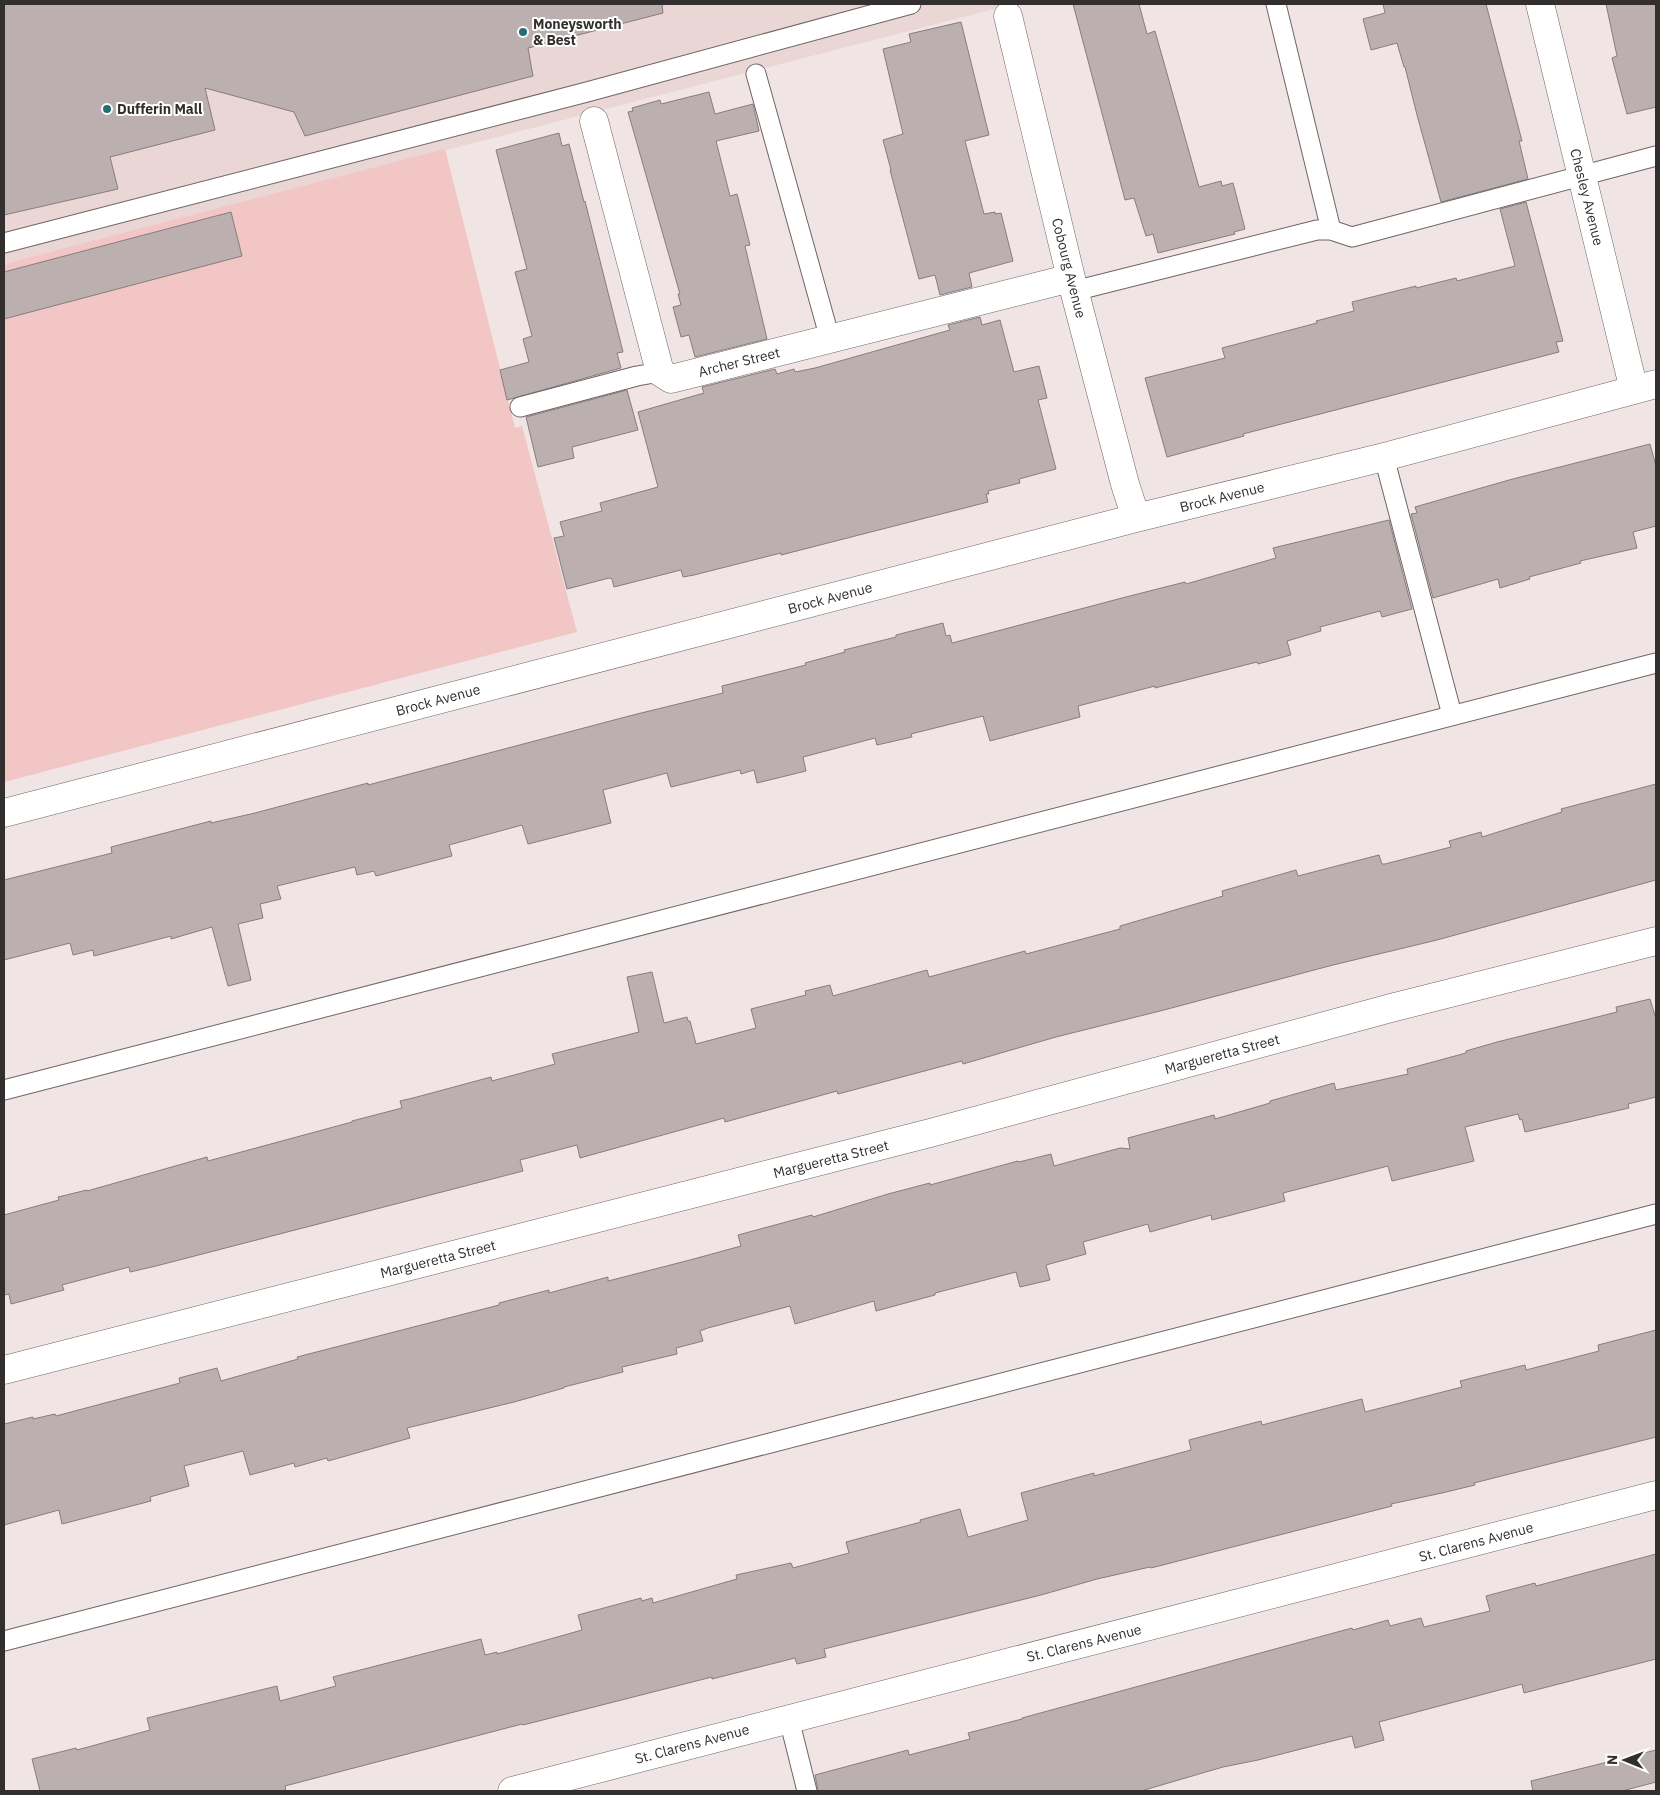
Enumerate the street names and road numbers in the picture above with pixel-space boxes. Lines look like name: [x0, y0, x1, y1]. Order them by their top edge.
street label: Chesley Avenue: [1566, 146, 1608, 248]
street label: Cobourg Avenue: [1048, 216, 1090, 320]
street label: Archer Street: [696, 343, 782, 381]
street label: Brock Avenue: [1178, 478, 1266, 516]
street label: Brock Avenue: [786, 578, 874, 618]
street label: Brock Avenue: [394, 680, 482, 720]
street label: Margueretta Street: [1163, 1030, 1282, 1078]
street label: Margueretta Street: [771, 1136, 891, 1182]
street label: Margueretta Street: [378, 1236, 498, 1282]
street label: St. Clarens Avenue: [1417, 1518, 1535, 1566]
street label: St. Clarens Avenue: [1025, 1620, 1144, 1666]
street label: St. Clarens Avenue: [633, 1720, 751, 1768]

